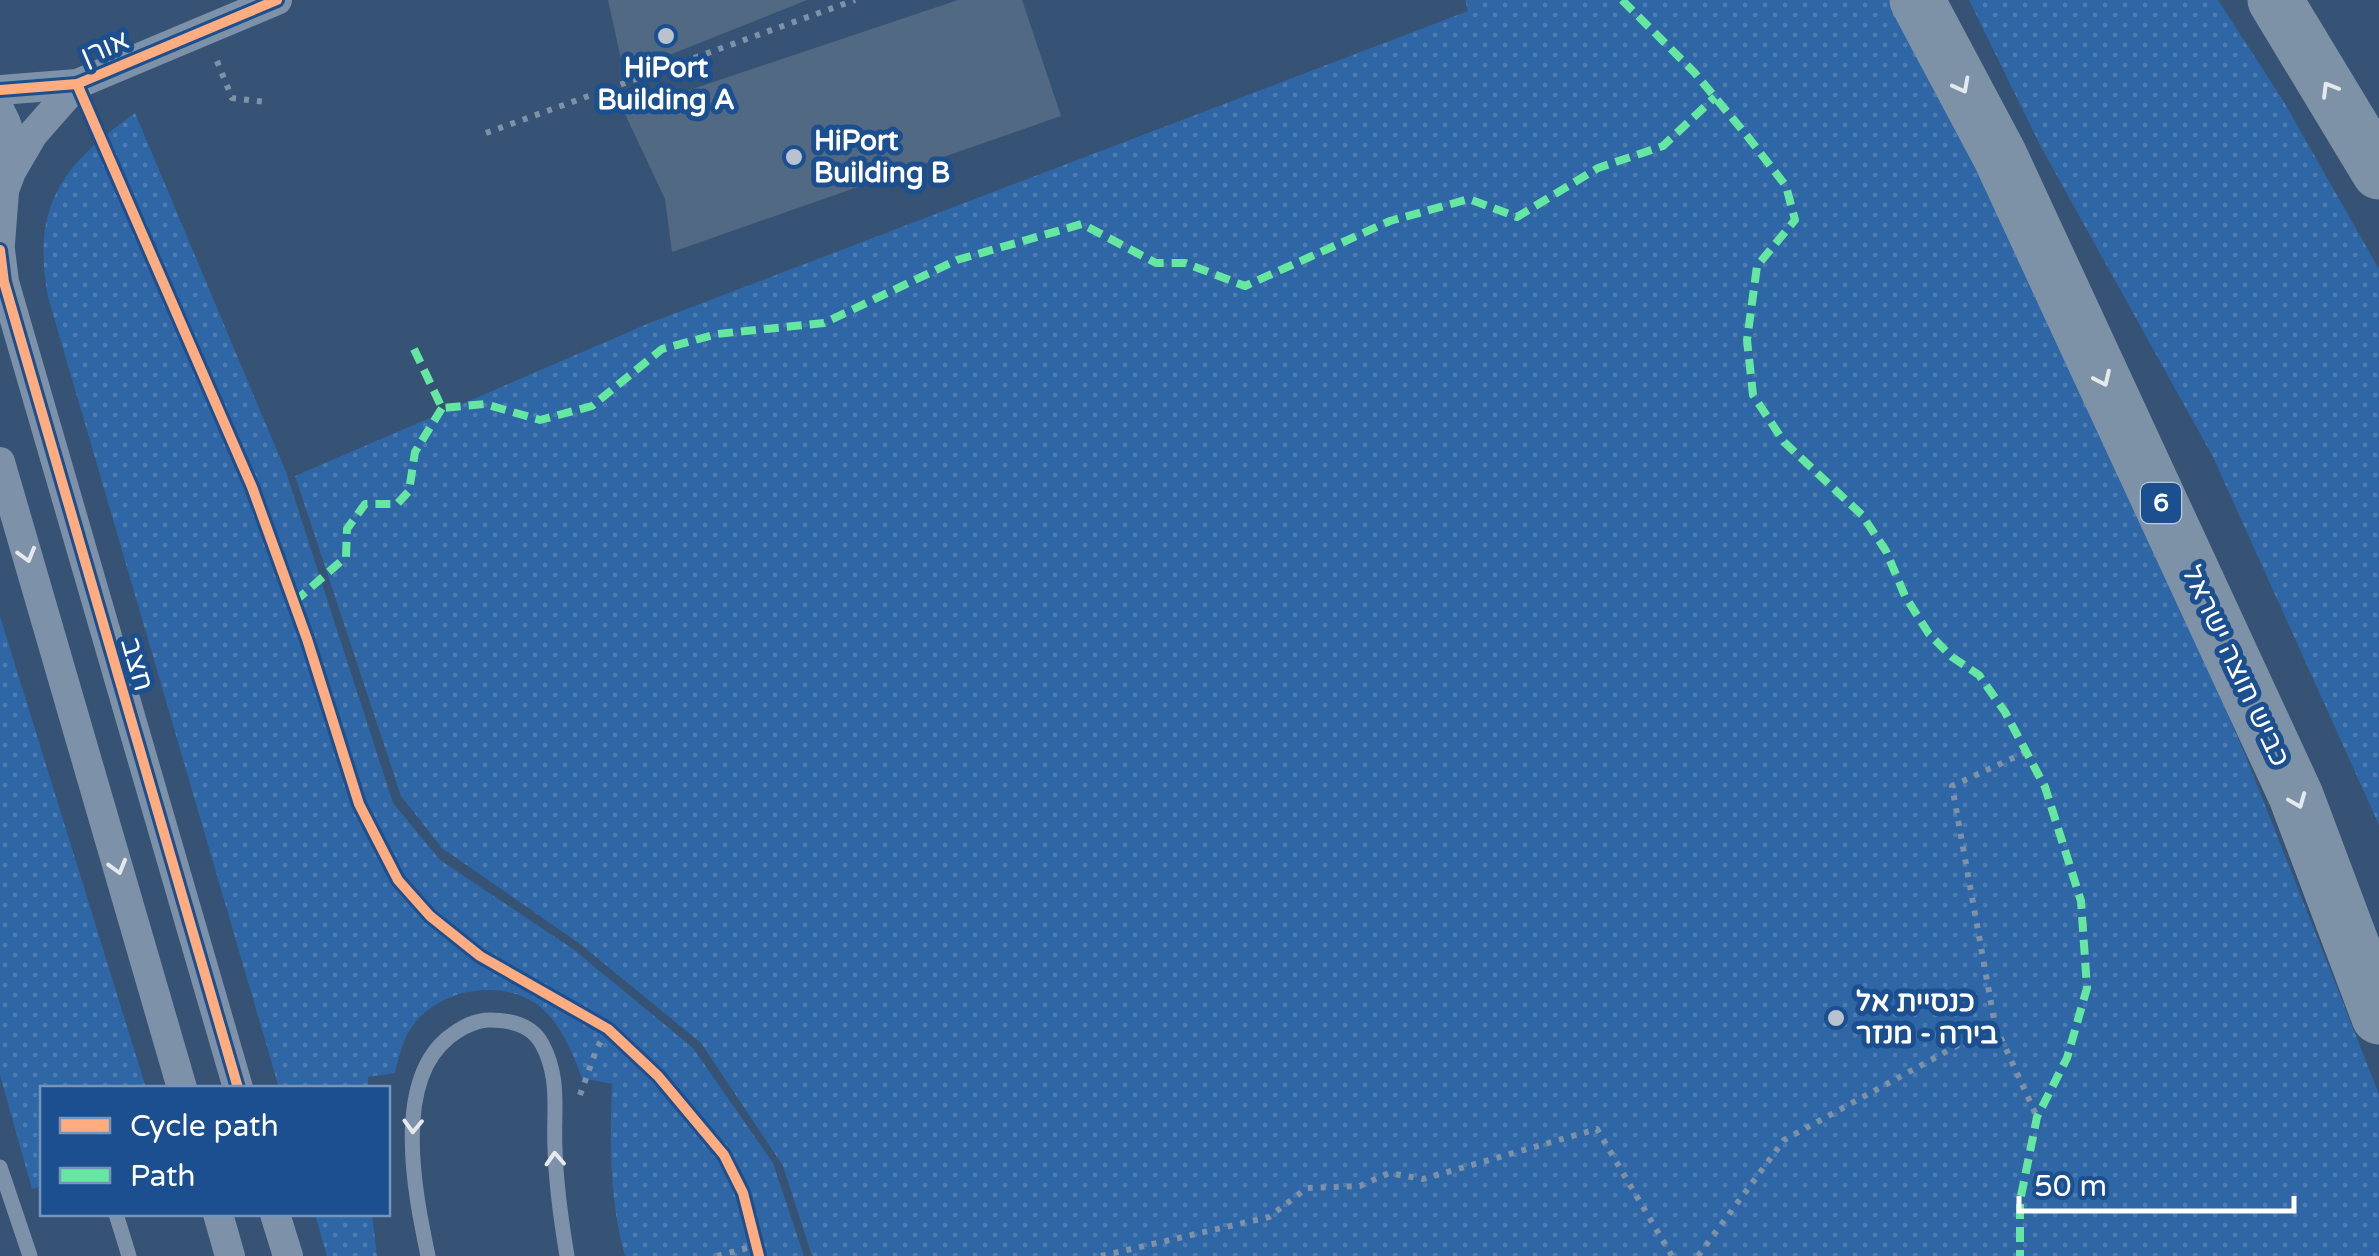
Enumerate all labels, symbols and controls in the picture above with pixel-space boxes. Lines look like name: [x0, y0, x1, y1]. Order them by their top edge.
street label: אורן: [76, 23, 134, 73]
marker: HiPort Building A: [655, 25, 677, 47]
place label: HiPort Building A: [597, 51, 735, 117]
one-way arrow: [1950, 76, 1970, 94]
one-way arrow: [2322, 82, 2341, 100]
place label: HiPort Building B: [814, 124, 950, 190]
marker: HiPort Building B: [783, 146, 805, 168]
one-way arrow: [2091, 369, 2111, 387]
road number: 6: [2141, 483, 2181, 523]
one-way arrow: [15, 546, 36, 563]
street label: כביש חוצה ישראל: [2175, 560, 2297, 772]
street label: חצב: [113, 633, 161, 695]
one-way arrow: [2286, 791, 2306, 809]
one-way arrow: [106, 858, 127, 875]
place label: כנסיית אל בירה - מנזר: [1856, 985, 1998, 1051]
marker: כנסיית אל בירה - מנזר: [1825, 1007, 1847, 1029]
legend: [40, 1086, 390, 1216]
text: Cycle path: [130, 1108, 279, 1145]
one-way arrow: [403, 1119, 424, 1134]
one-way arrow: [545, 1151, 566, 1167]
scale bar: [2019, 1151, 2294, 1213]
text: Path: [130, 1158, 196, 1195]
text: 50 m: [2034, 1168, 2107, 1205]

